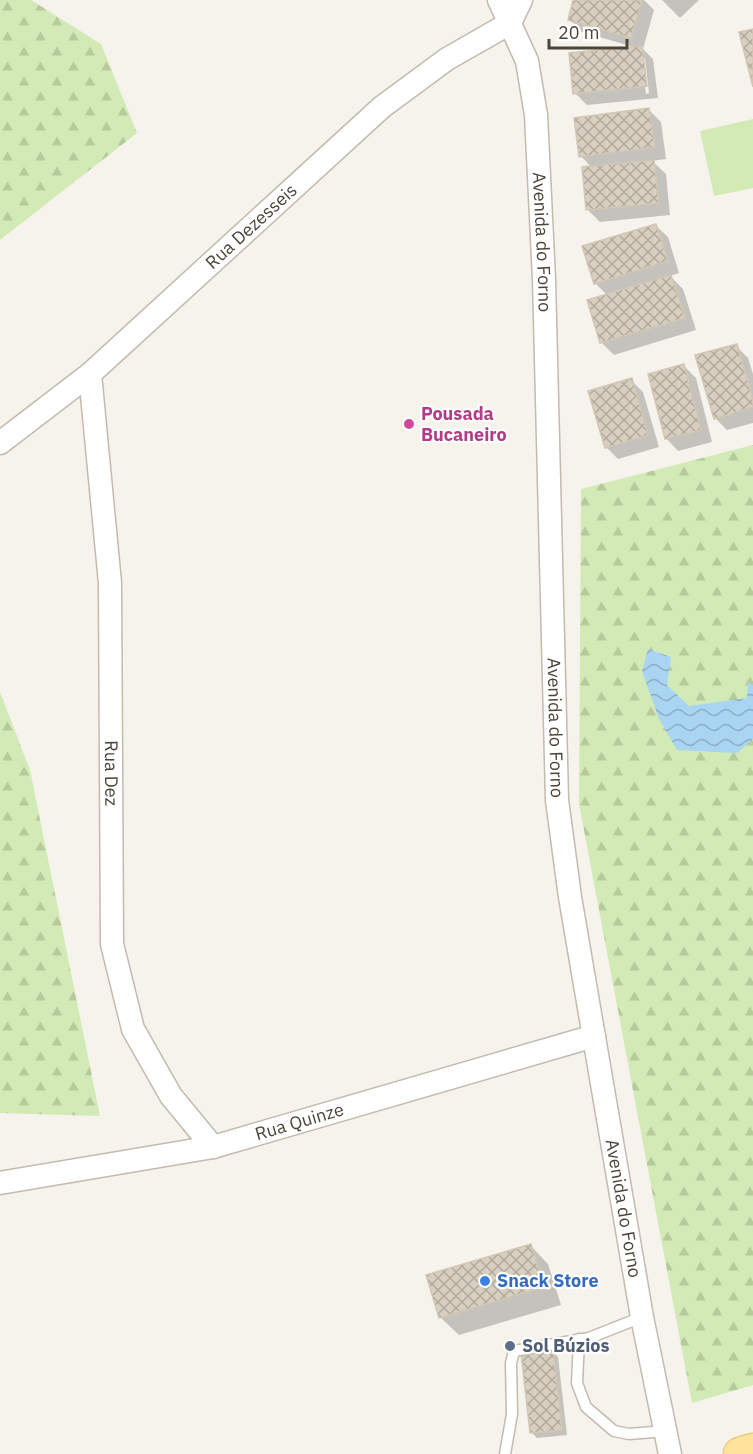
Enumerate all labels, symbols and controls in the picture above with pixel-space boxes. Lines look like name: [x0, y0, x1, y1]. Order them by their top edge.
scale bar: [549, 12, 627, 50]
text: 20 m: [558, 21, 600, 44]
street label: Avenida do Forno: [528, 171, 557, 312]
street label: Rua Dezesseis: [200, 178, 302, 274]
place label: Pousada Bucaneiro: [421, 402, 507, 446]
marker: Pousada Bucaneiro: [402, 417, 416, 431]
street label: Avenida do Forno: [542, 657, 569, 798]
street label: Rua Dez: [100, 740, 123, 806]
street label: Rua Quinze: [252, 1097, 346, 1145]
street label: Avenida do Forno: [601, 1137, 647, 1279]
place label: Snack Store: [497, 1269, 599, 1292]
marker: Snack Store: [478, 1274, 492, 1288]
place label: Sol Búzios: [522, 1334, 610, 1357]
marker: Sol Búzios: [503, 1339, 517, 1353]

